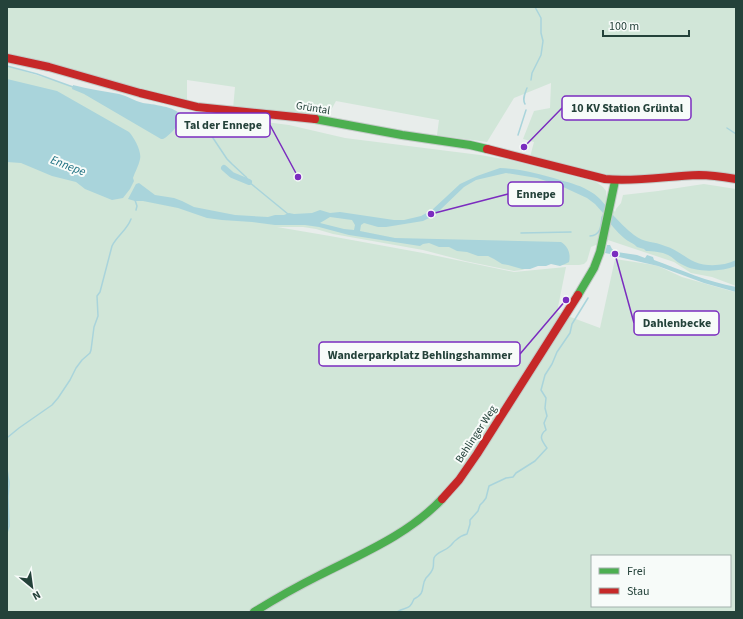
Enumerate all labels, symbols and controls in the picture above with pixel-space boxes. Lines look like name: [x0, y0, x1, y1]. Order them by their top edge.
scale bar: [603, 12, 689, 38]
text: 100 m: [609, 18, 639, 35]
callout: 10 KV Station Grüntal: [562, 96, 691, 120]
street label: Grüntal: [295, 98, 331, 118]
text: 10 KV Station Grüntal: [571, 100, 684, 117]
callout: Tal der Ennepe: [176, 113, 270, 137]
text: Tal der Ennepe: [184, 117, 262, 134]
water label: Ennepe: [48, 152, 88, 181]
callout: Ennepe: [508, 182, 563, 206]
text: Ennepe: [516, 186, 556, 203]
callout: Dahlenbecke: [634, 311, 719, 335]
text: Dahlenbecke: [643, 315, 711, 332]
callout: Wanderparkplatz Behlingshammer: [319, 342, 520, 366]
text: Wanderparkplatz Behlingshammer: [328, 347, 512, 364]
street label: Behlinger Weg: [452, 402, 500, 466]
legend: [591, 555, 731, 607]
text: Frei: [627, 563, 646, 580]
north arrow: [12, 567, 52, 607]
text: Stau: [627, 583, 650, 600]
text: N: [30, 587, 43, 604]

